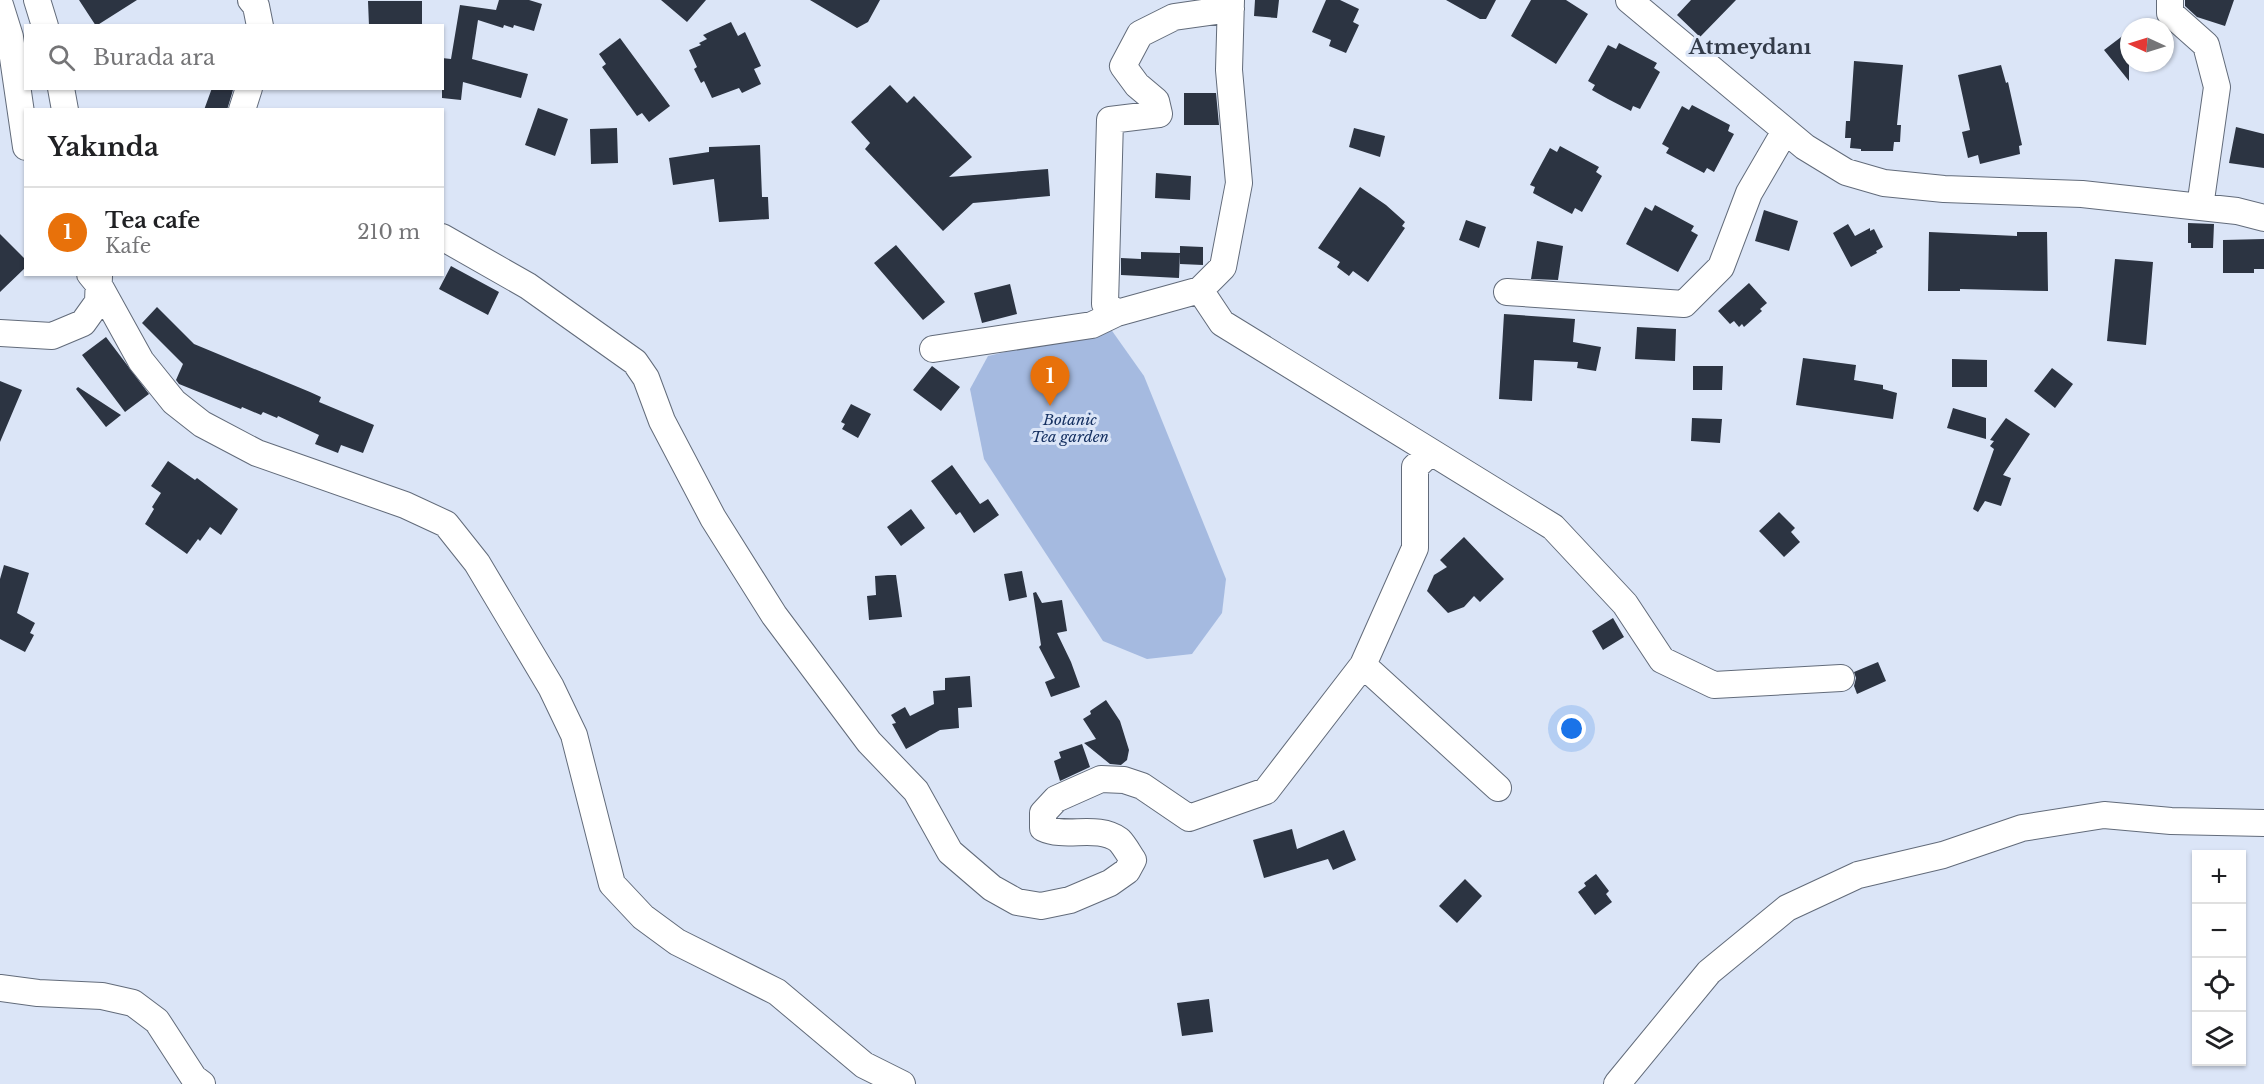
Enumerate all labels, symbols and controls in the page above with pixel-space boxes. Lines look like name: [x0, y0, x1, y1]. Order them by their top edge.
north arrow: [2120, 18, 2174, 72]
search box: [24, 24, 444, 90]
district label: Atmeydanı: [1688, 34, 1812, 60]
icon: search: [45, 41, 78, 74]
text: Burada ara: [93, 44, 215, 71]
text: Yakında: [48, 131, 159, 163]
text: Tea cafe: [105, 207, 200, 234]
text: 1: [63, 220, 72, 244]
text: 210 m: [357, 220, 420, 244]
text: Kafe: [105, 234, 151, 258]
pin: 1: [1030, 356, 1070, 406]
park label: Botanic Tea garden: [1031, 410, 1109, 446]
your location: [1557, 714, 1586, 743]
map controls: [2192, 850, 2246, 1066]
button: +: [2192, 850, 2246, 904]
button: −: [2192, 904, 2246, 958]
button: locate: [2192, 958, 2246, 1012]
button: layers: [2192, 1012, 2246, 1066]

